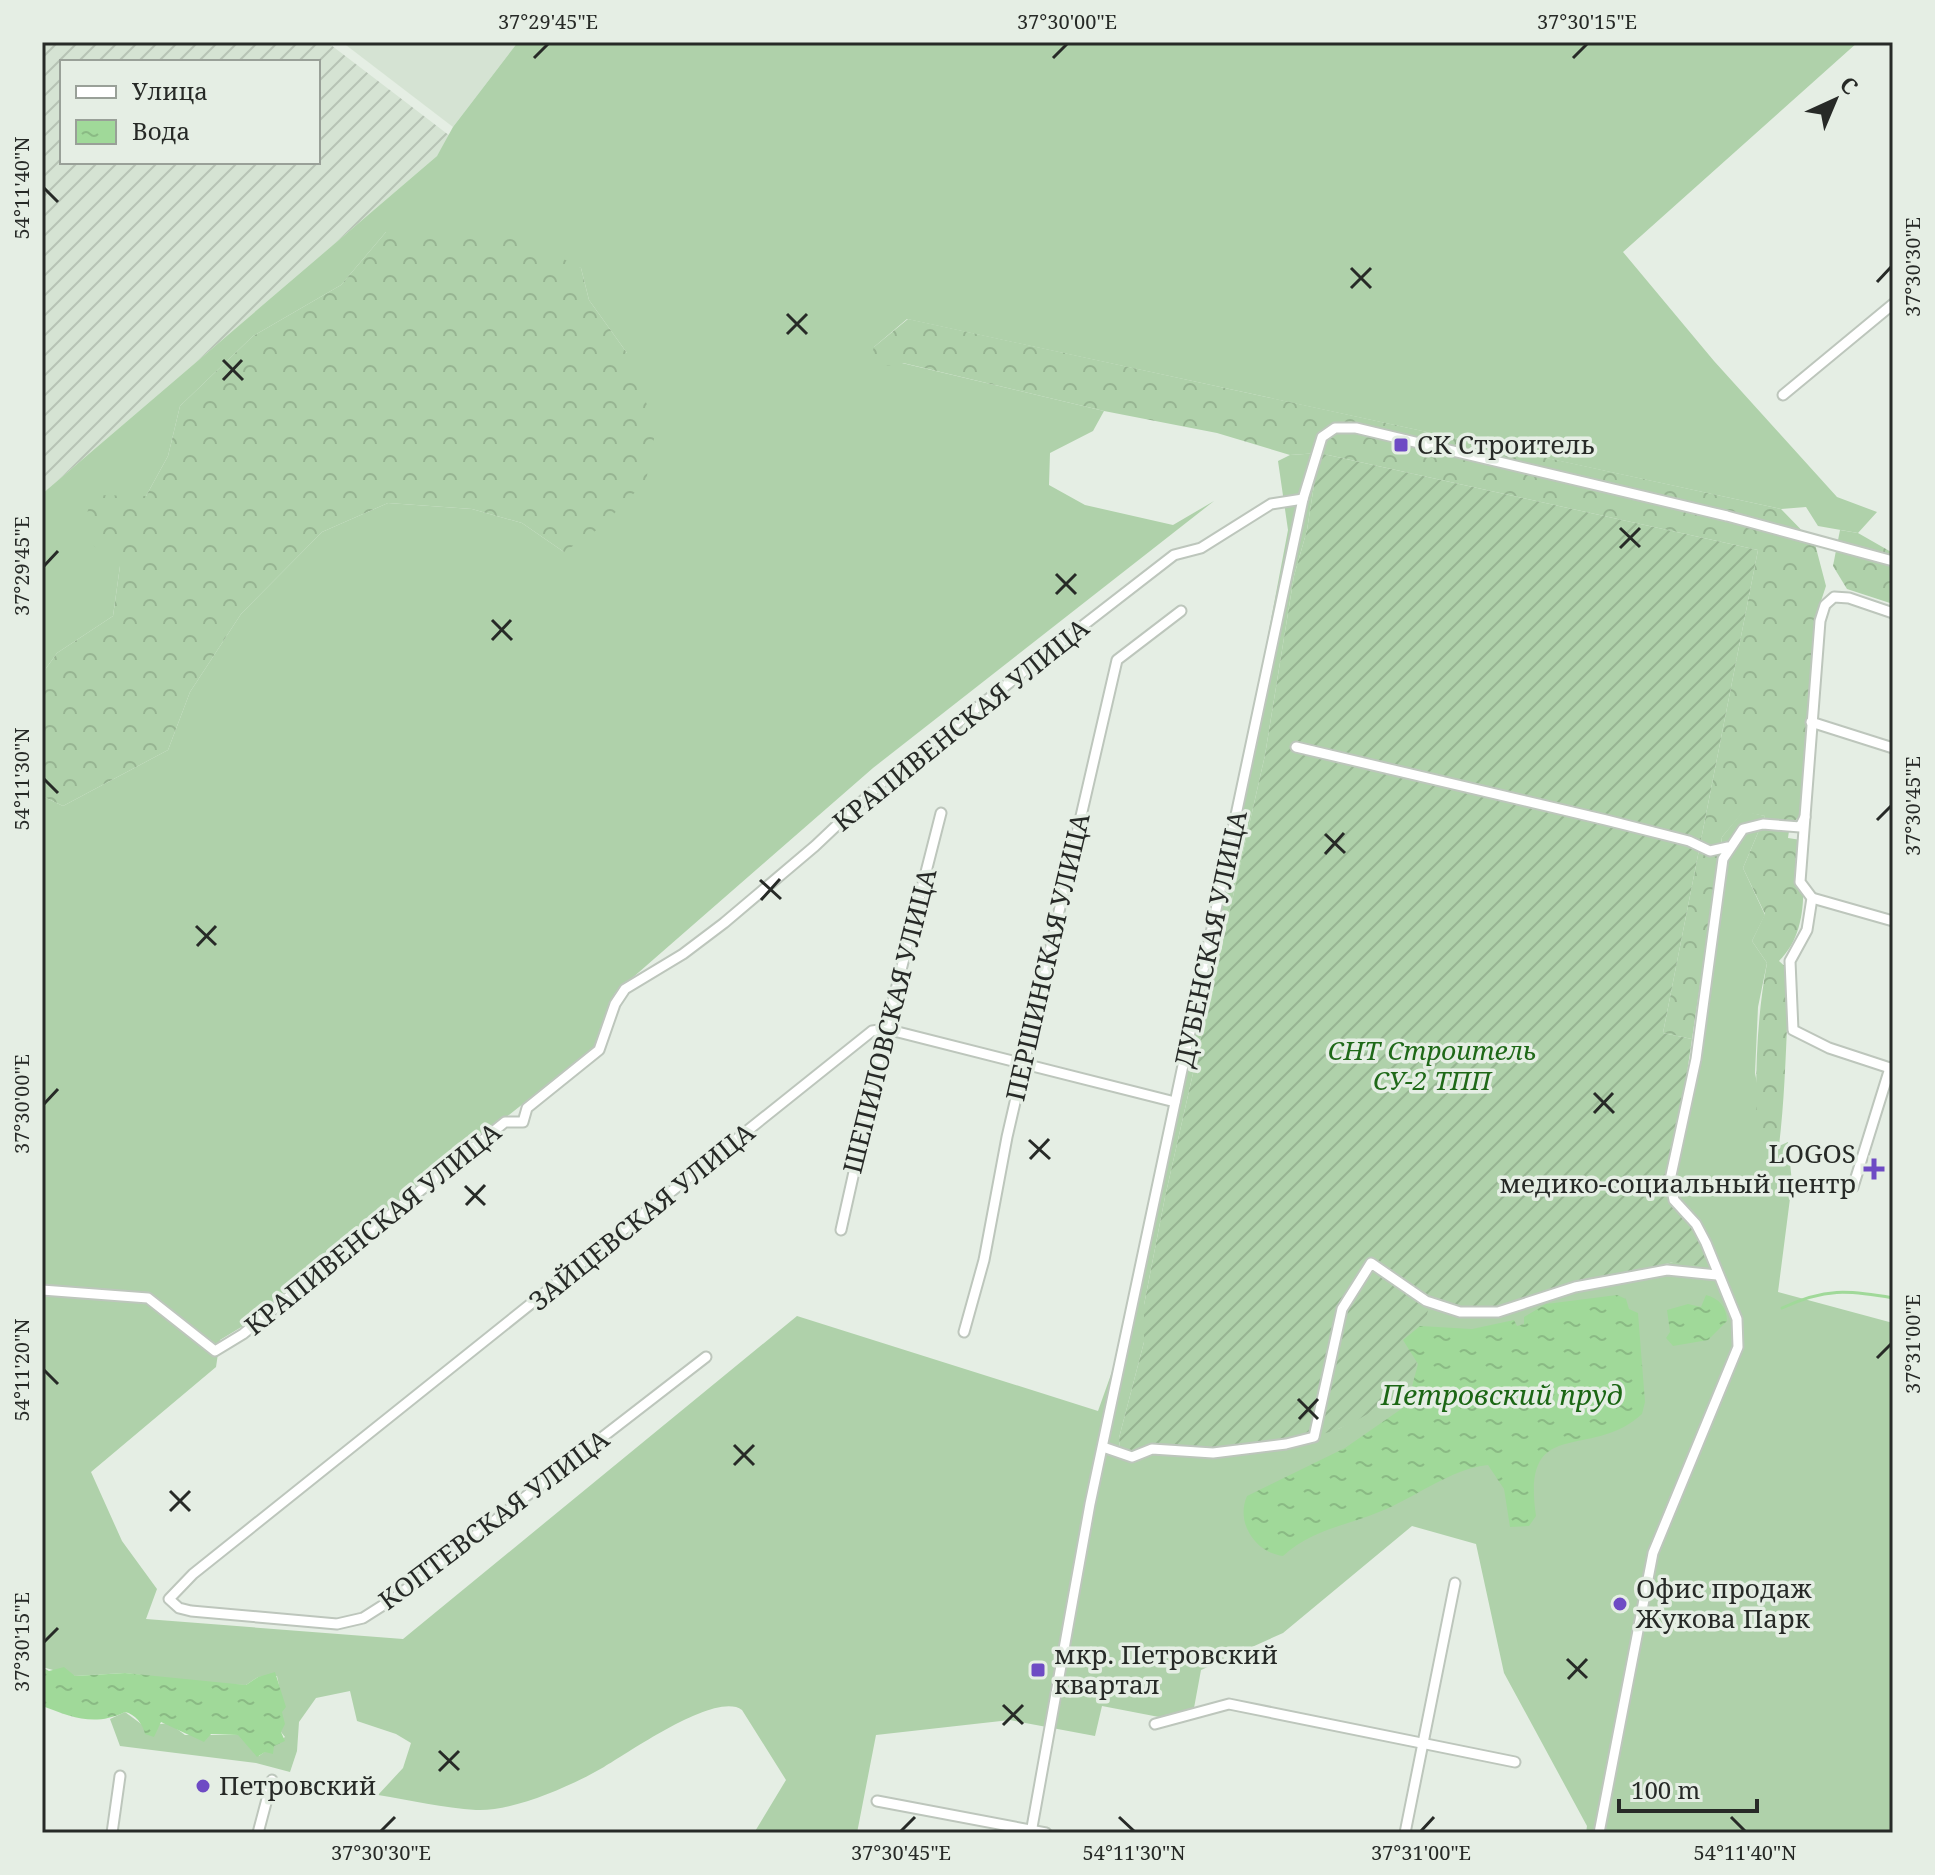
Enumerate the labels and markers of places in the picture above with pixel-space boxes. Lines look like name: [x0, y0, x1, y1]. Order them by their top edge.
place label: СК Строитель: [1417, 426, 1594, 462]
marker: СК Строитель: [1392, 436, 1410, 454]
place label: LOGOS медико-социальный центр: [1499, 1135, 1856, 1201]
marker: LOGOS медико-социальный центр: [1863, 1158, 1885, 1180]
place label: Офис продаж Жукова Парк: [1635, 1570, 1812, 1636]
marker: Офис продаж Жукова Парк: [1611, 1595, 1629, 1613]
place label: мкр. Петровский квартал: [1054, 1636, 1278, 1702]
marker: мкр. Петровский квартал: [1029, 1661, 1047, 1679]
place label: Петровский: [219, 1767, 376, 1803]
marker: Петровский: [194, 1777, 212, 1795]

